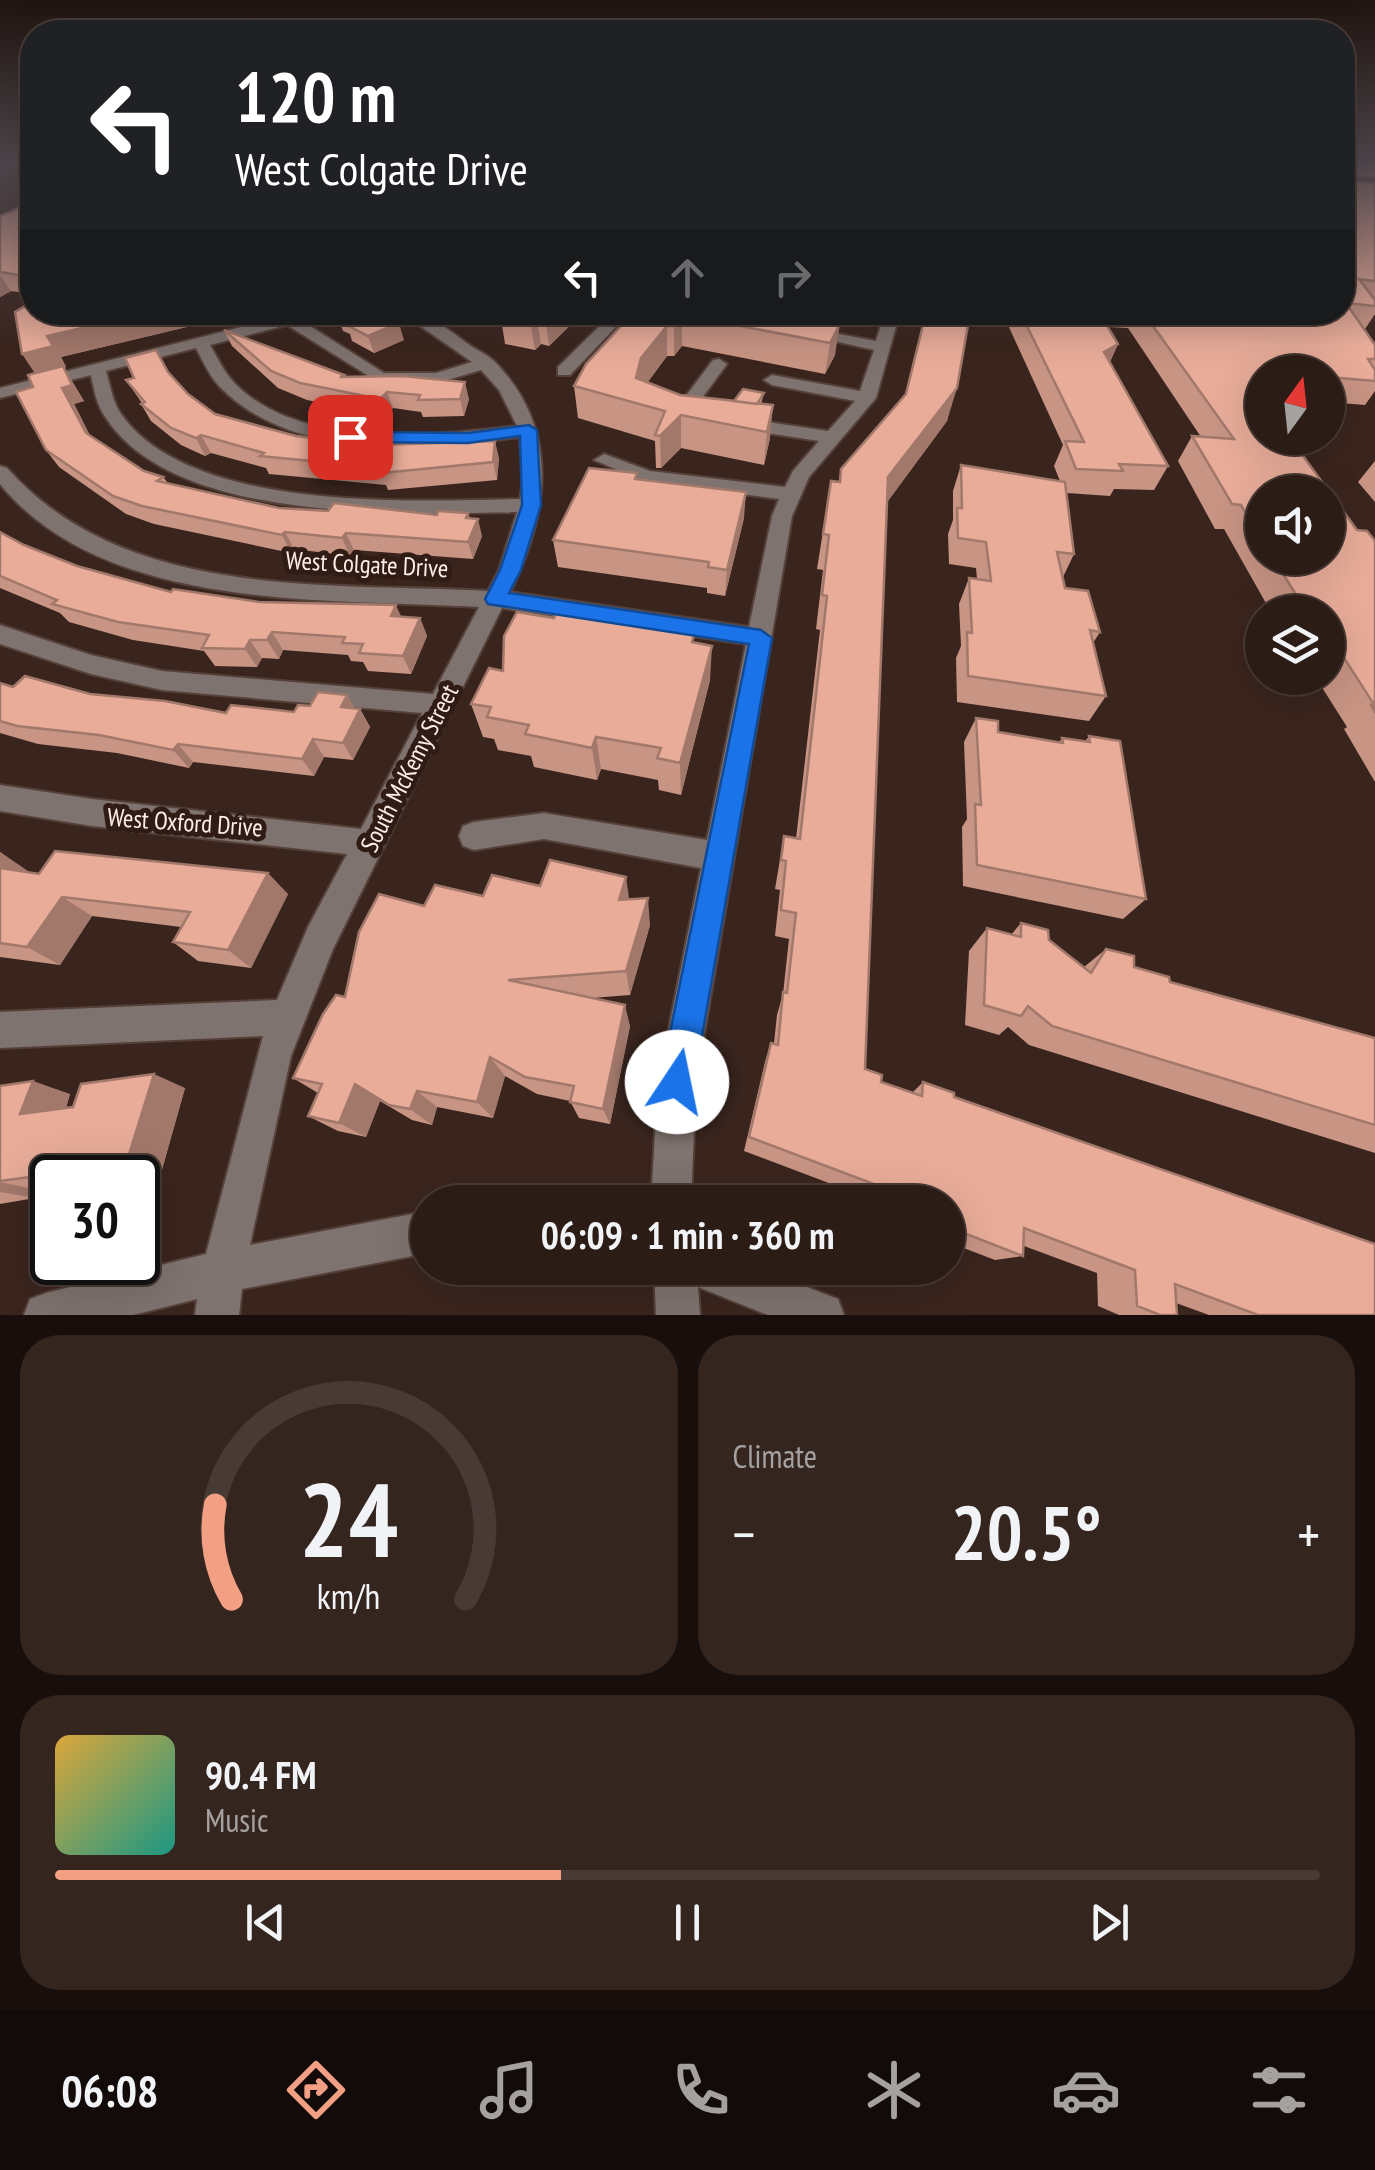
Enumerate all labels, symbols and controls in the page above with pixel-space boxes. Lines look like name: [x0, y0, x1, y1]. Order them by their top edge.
text: 120 m: [235, 51, 396, 141]
icon: left: [70, 60, 200, 190]
text: West Colgate Drive: [235, 139, 528, 197]
icon: left: [555, 250, 610, 305]
icon: ahead: [660, 250, 715, 305]
icon: right: [765, 250, 820, 305]
north arrow: [1245, 355, 1345, 455]
map controls: [1245, 355, 1345, 695]
pin: [308, 395, 393, 480]
icon: arrive: [323, 410, 378, 465]
button: sound: [1245, 475, 1345, 575]
street label: West Colgate Drive: [285, 544, 449, 584]
button: layers: [1245, 595, 1345, 695]
street label: South McKemy Street: [353, 679, 465, 857]
street label: West Oxford Drive: [106, 801, 264, 843]
position arrow: [625, 1030, 729, 1134]
speed limit sign: 30: [30, 1155, 160, 1285]
text: 06:09 · 1 min · 360 m: [541, 1210, 834, 1259]
text: Climate: [733, 1435, 817, 1477]
text: 24: [299, 1451, 398, 1586]
text: 20.5°: [951, 1484, 1102, 1581]
text: −: [733, 1498, 755, 1569]
text: +: [1297, 1498, 1320, 1569]
text: km/h: [317, 1573, 380, 1619]
text: 90.4 FM: [205, 1750, 317, 1799]
text: Music: [205, 1799, 268, 1841]
icon: previous: [238, 1895, 293, 1950]
icon: pause: [660, 1895, 715, 1950]
icon: next: [1082, 1895, 1137, 1950]
icon: directions: [281, 2055, 351, 2125]
icon: music: [474, 2055, 544, 2125]
icon: phone: [666, 2055, 736, 2125]
icon: climate: [859, 2055, 929, 2125]
icon: car: [1051, 2055, 1121, 2125]
icon: filters: [1244, 2055, 1314, 2125]
text: 06:08: [61, 2061, 159, 2119]

